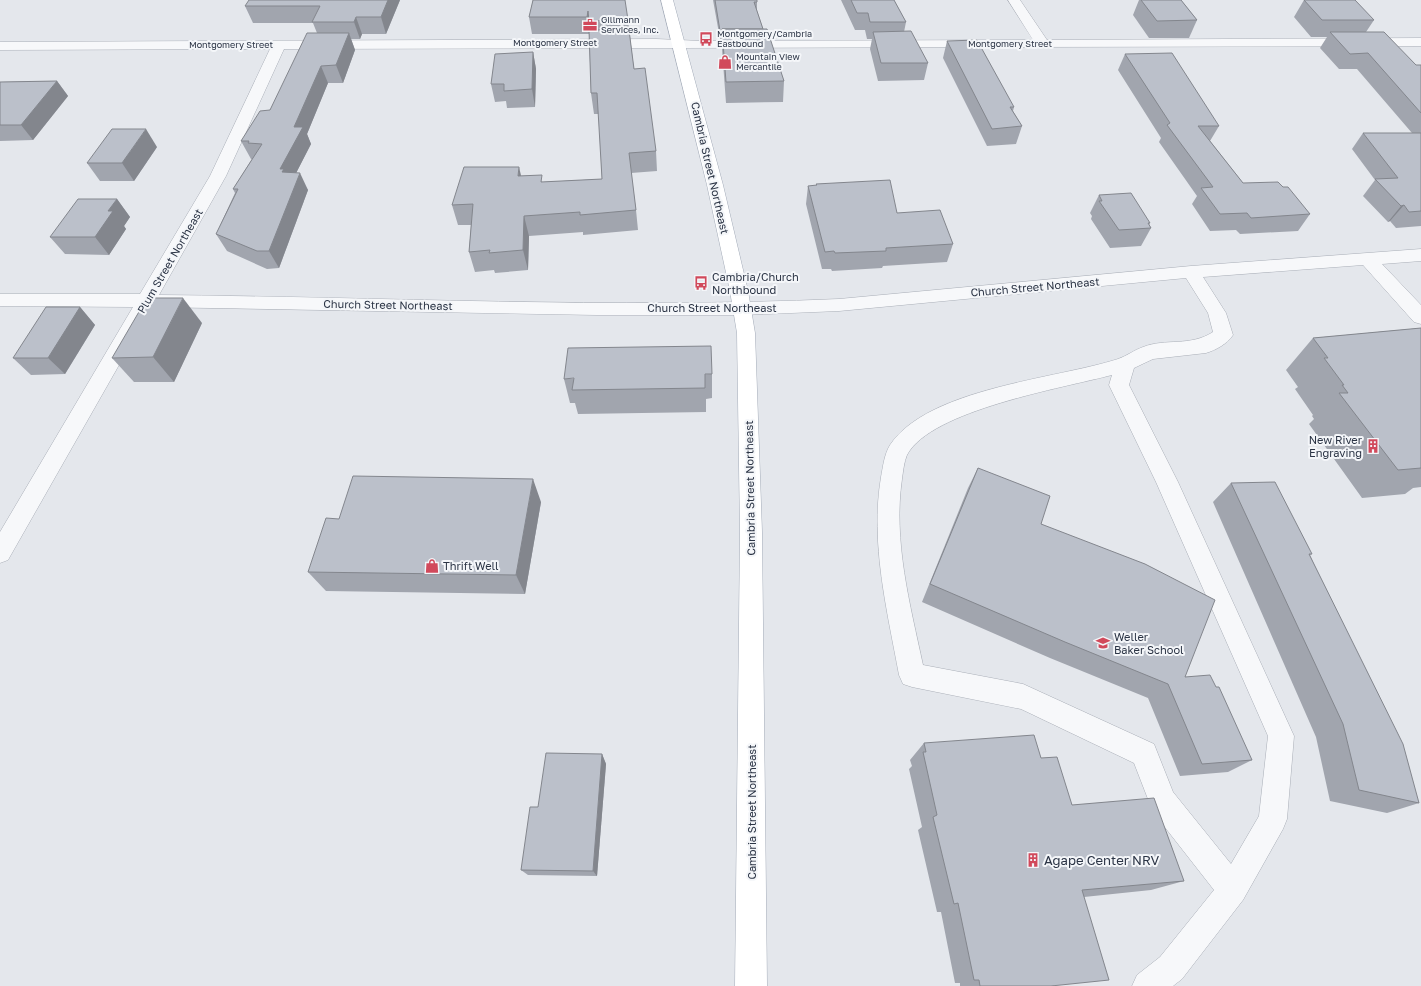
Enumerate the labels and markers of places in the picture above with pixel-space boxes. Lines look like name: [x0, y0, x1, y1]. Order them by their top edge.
place label: Gillmann Services, Inc.: [601, 14, 659, 35]
office icon: Gillmann Services, Inc.: [582, 17, 598, 33]
place label: Montgomery/Cambria Eastbound: [717, 28, 812, 49]
bus stop icon: Montgomery/Cambria Eastbound: [698, 31, 714, 47]
place label: Mountain View Mercantile: [736, 51, 800, 72]
shop icon: Mountain View Mercantile: [717, 54, 733, 70]
place label: Cambria/Church Northbound: [712, 270, 799, 296]
bus stop icon: Cambria/Church Northbound: [693, 275, 709, 291]
place label: New River Engraving: [1309, 433, 1363, 459]
building icon: New River Engraving: [1365, 438, 1381, 454]
shop icon: Thrift Well: [424, 558, 440, 574]
place label: Thrift Well: [443, 559, 499, 572]
place label: Weller Baker School: [1114, 630, 1184, 656]
school or university icon: Weller Baker School: [1095, 635, 1111, 651]
building icon: Agape Center NRV: [1025, 852, 1041, 868]
place label: Agape Center NRV: [1044, 852, 1159, 868]

